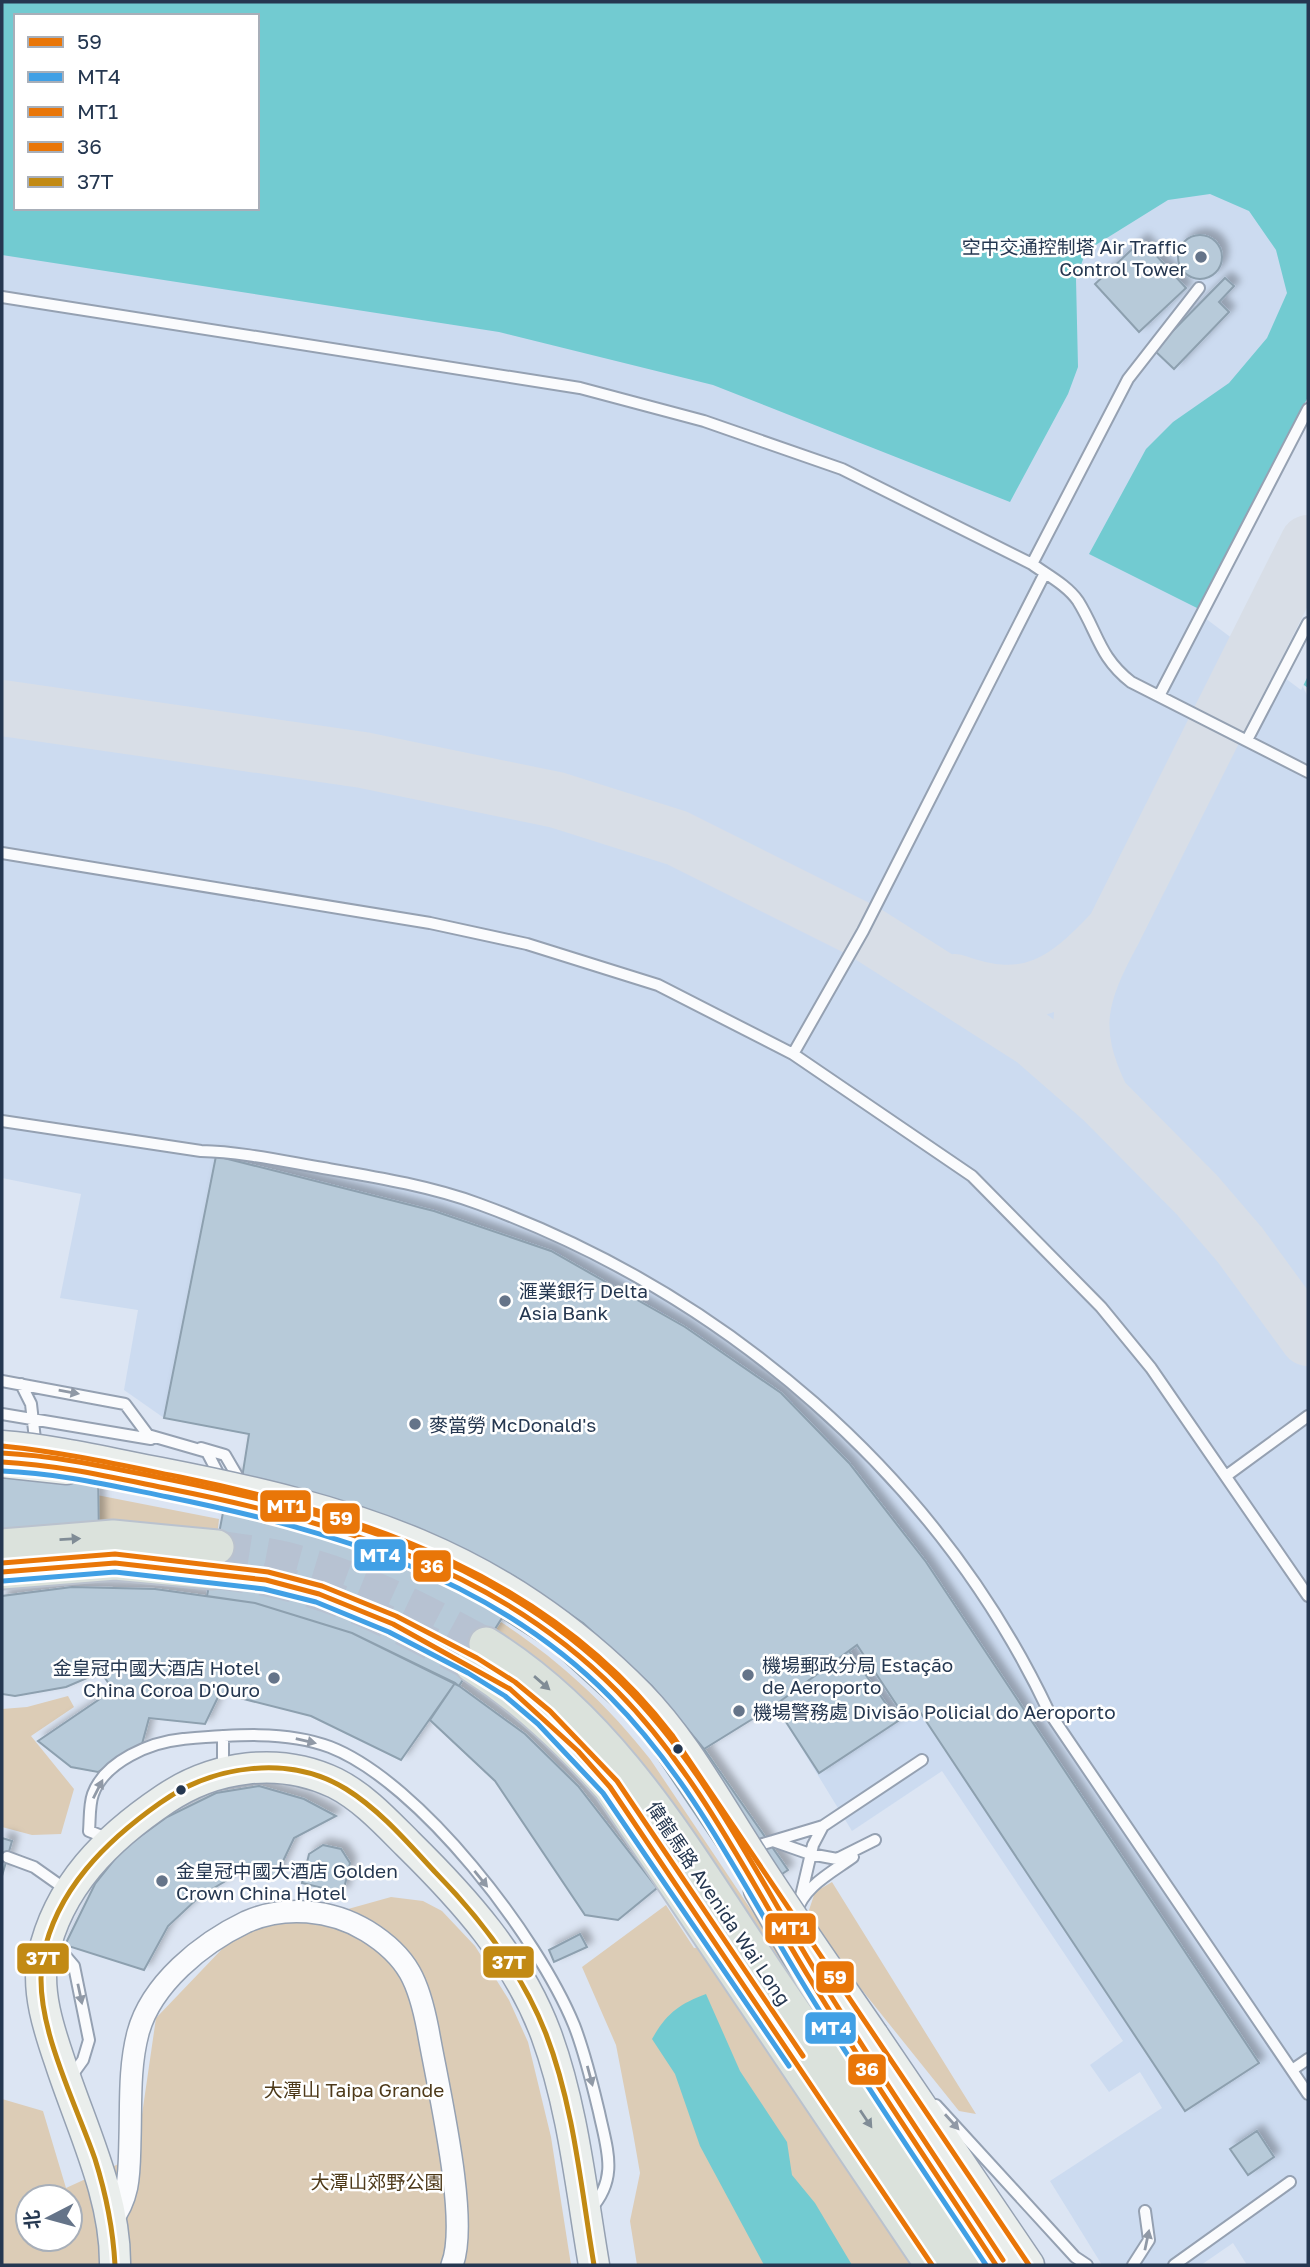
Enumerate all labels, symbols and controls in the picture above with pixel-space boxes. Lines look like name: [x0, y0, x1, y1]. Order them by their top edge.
legend: [14, 14, 259, 210]
text: 59: [77, 28, 102, 54]
text: MT4: [77, 63, 121, 89]
text: MT1: [77, 98, 118, 124]
text: 36: [77, 133, 102, 159]
text: 37T: [77, 168, 113, 194]
place label: 空中交通控制塔 Air Traffic Control Tower: [962, 235, 1188, 280]
marker: 空中交通控制塔 Air Traffic Control Tower: [1193, 249, 1209, 265]
place label: 滙業銀行 Delta Asia Bank: [519, 1279, 648, 1324]
marker: 滙業銀行 Delta Asia Bank: [497, 1293, 513, 1309]
one-way arrow: [58, 1387, 80, 1398]
place label: 麥當勞 McDonald's: [429, 1413, 596, 1436]
marker: 麥當勞 McDonald's: [407, 1416, 423, 1432]
line badge: MT1: [259, 1489, 312, 1523]
text: MT1: [266, 1494, 306, 1517]
line badge: 59: [321, 1502, 361, 1535]
text: 59: [329, 1506, 353, 1529]
one-way arrow: [59, 1534, 81, 1545]
line badge: MT4: [353, 1538, 407, 1572]
text: MT4: [359, 1543, 401, 1566]
line badge: 36: [412, 1549, 452, 1583]
text: 36: [420, 1554, 444, 1577]
place label: 機場郵政分局 Estação de Aeroporto: [762, 1653, 953, 1698]
place label: 金皇冠中國大酒店 Hotel China Coroa D'Ouro: [53, 1656, 260, 1701]
marker: 機場郵政分局 Estação de Aeroporto: [740, 1667, 756, 1683]
marker: 金皇冠中國大酒店 Hotel China Coroa D'Ouro: [266, 1670, 282, 1686]
one-way arrow: [533, 1675, 550, 1690]
place label: 機場警務處 Divisão Policial do Aeroporto: [753, 1700, 1116, 1723]
marker: 機場警務處 Divisão Policial do Aeroporto: [731, 1703, 747, 1719]
one-way arrow: [295, 1736, 317, 1747]
unlabelled marker: [671, 1742, 685, 1756]
one-way arrow: [91, 1778, 103, 1798]
unlabelled marker: [174, 1783, 188, 1797]
street label: 偉龍馬路 Avenida Wai Long: [642, 1797, 796, 2009]
place label: 金皇冠中國大酒店 Golden Crown China Hotel: [176, 1859, 398, 1904]
one-way arrow: [473, 1870, 488, 1888]
marker: 金皇冠中國大酒店 Golden Crown China Hotel: [154, 1873, 170, 1889]
line badge: MT1: [764, 1912, 817, 1945]
text: MT1: [770, 1916, 810, 1939]
line badge: 37T: [16, 1942, 70, 1975]
line badge: 37T: [482, 1945, 535, 1979]
text: 37T: [26, 1946, 60, 1969]
text: 37T: [492, 1950, 526, 1973]
line badge: 59: [815, 1960, 855, 1994]
text: 59: [823, 1965, 847, 1988]
one-way arrow: [74, 1983, 85, 2005]
line badge: MT4: [804, 2011, 857, 2045]
text: MT4: [810, 2016, 852, 2039]
line badge: 36: [847, 2053, 887, 2086]
text: 36: [855, 2057, 879, 2080]
one-way arrow: [585, 2065, 596, 2087]
park label: 大潭山 Taipa Grande: [264, 2078, 444, 2101]
one-way arrow: [860, 2109, 873, 2129]
one-way arrow: [943, 2113, 959, 2130]
park label: 大潭山郊野公園: [310, 2170, 444, 2193]
north arrow: [14, 2183, 84, 2253]
text: 北: [19, 2209, 44, 2230]
one-way arrow: [1141, 2229, 1152, 2251]

